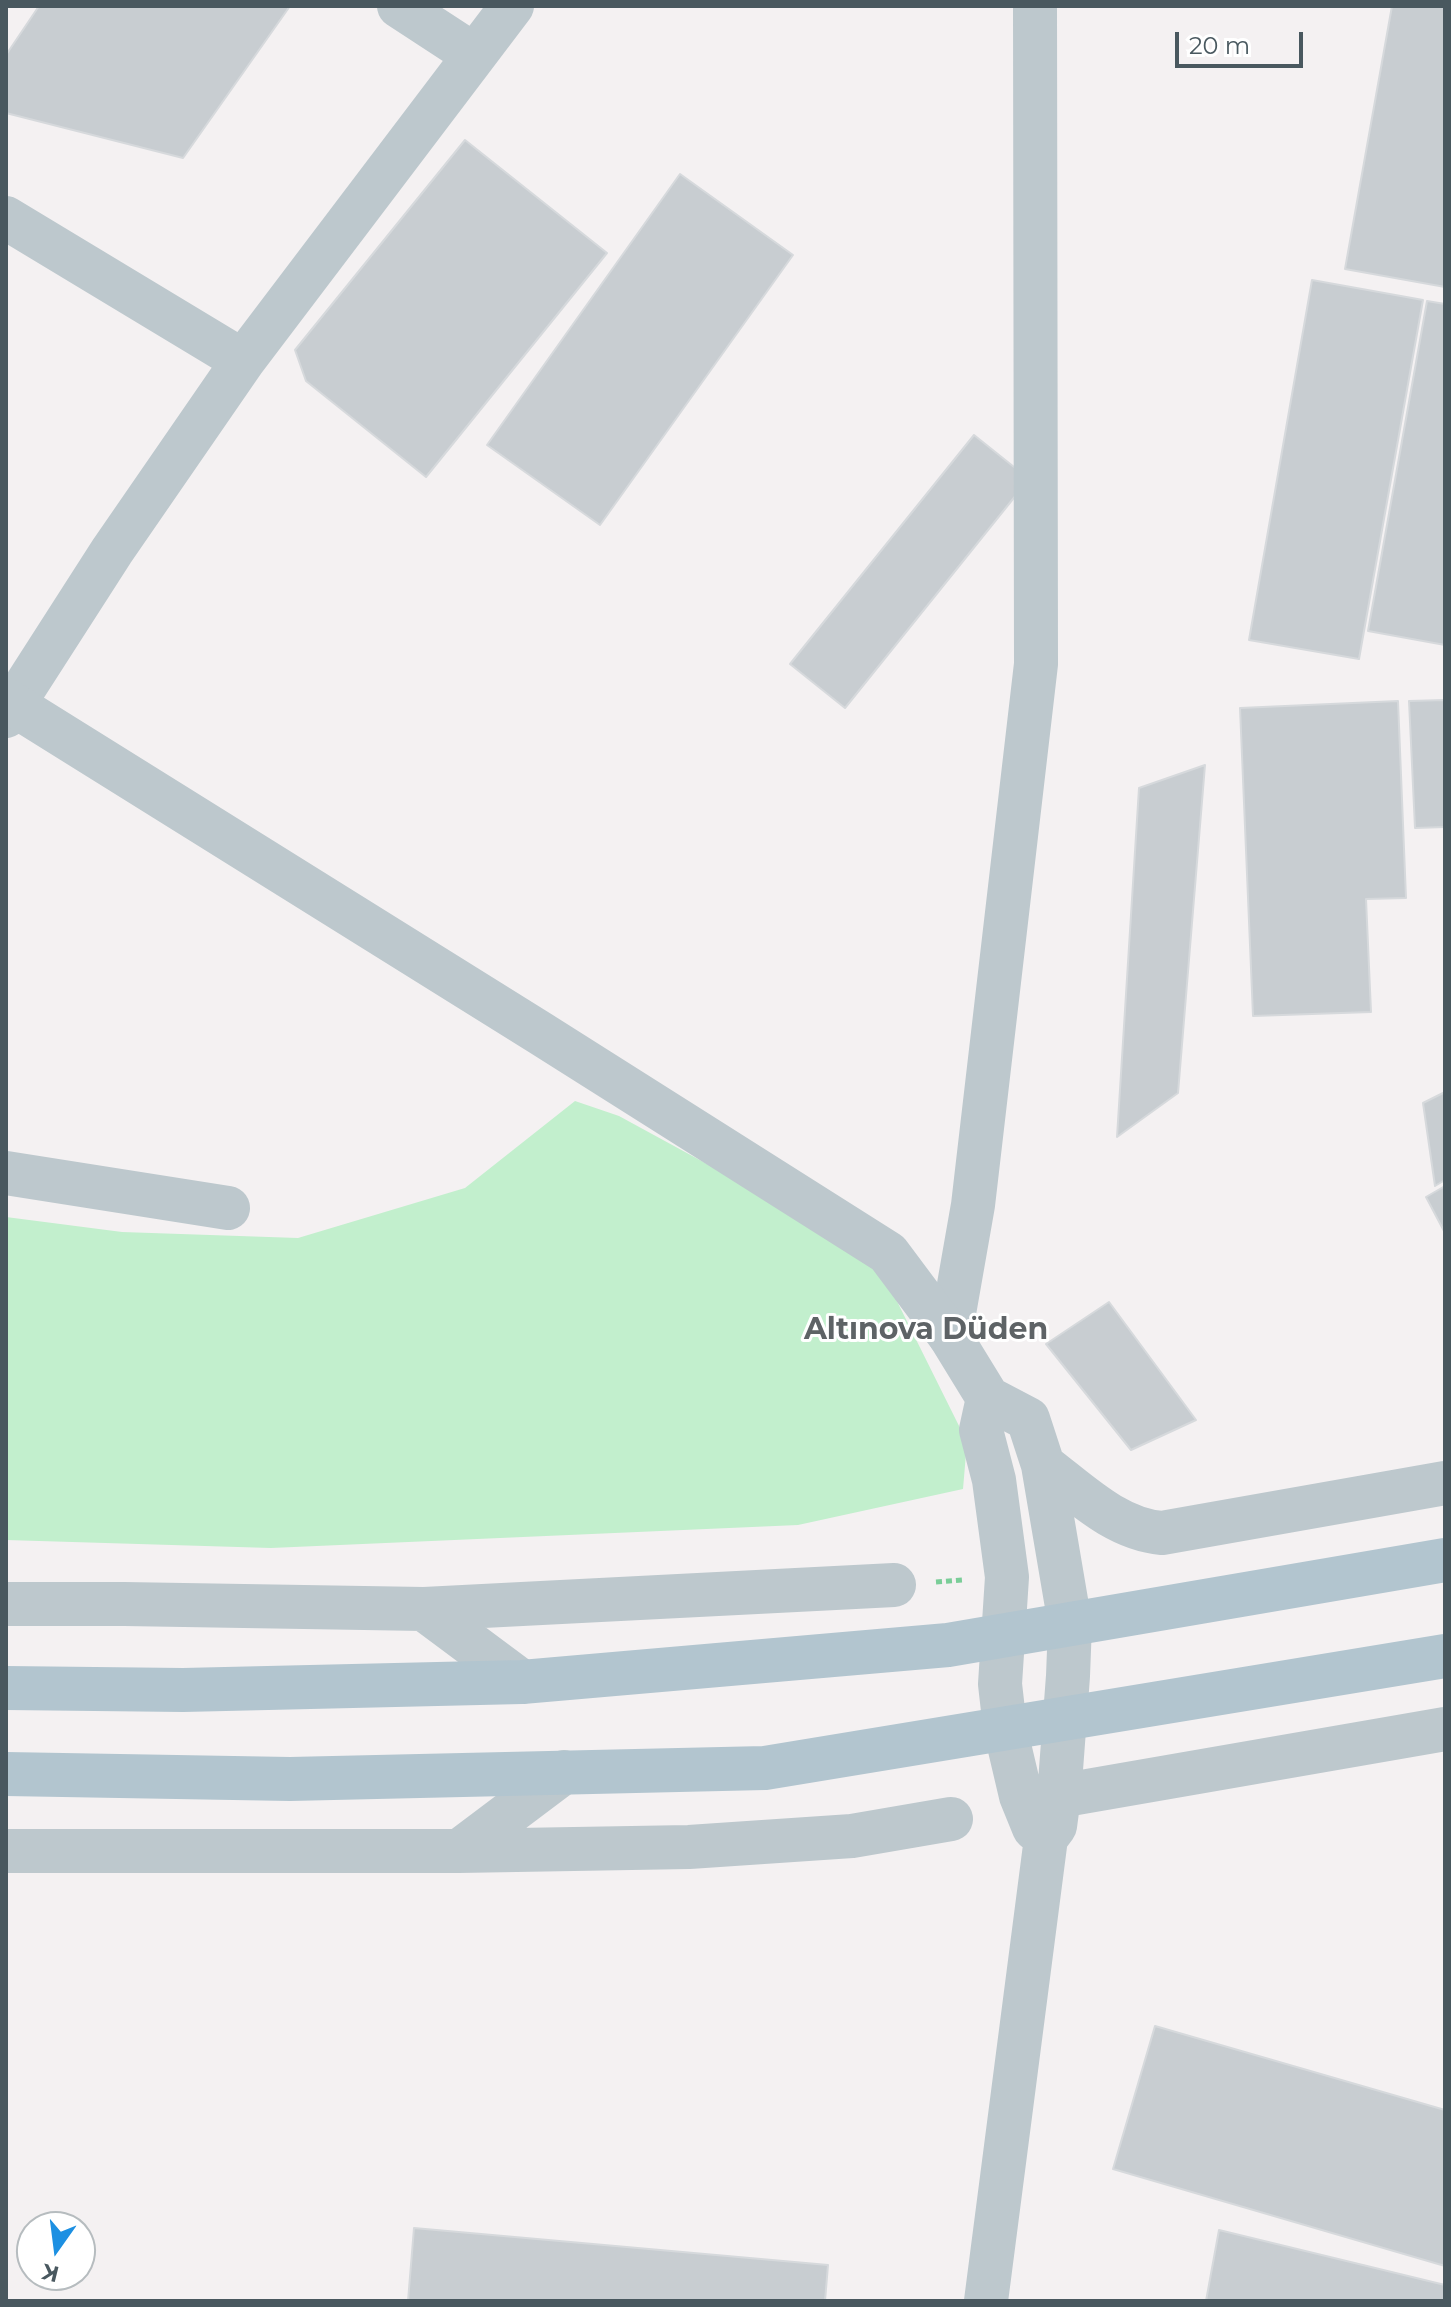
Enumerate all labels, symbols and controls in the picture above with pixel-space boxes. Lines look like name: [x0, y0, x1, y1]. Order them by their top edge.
scale bar: [1179, 16, 1307, 66]
text: 20 m: [1189, 31, 1250, 60]
district label: Altınova Düden: [804, 1312, 1048, 1348]
north arrow: [16, 2211, 96, 2291]
text: K: [39, 2258, 62, 2288]

